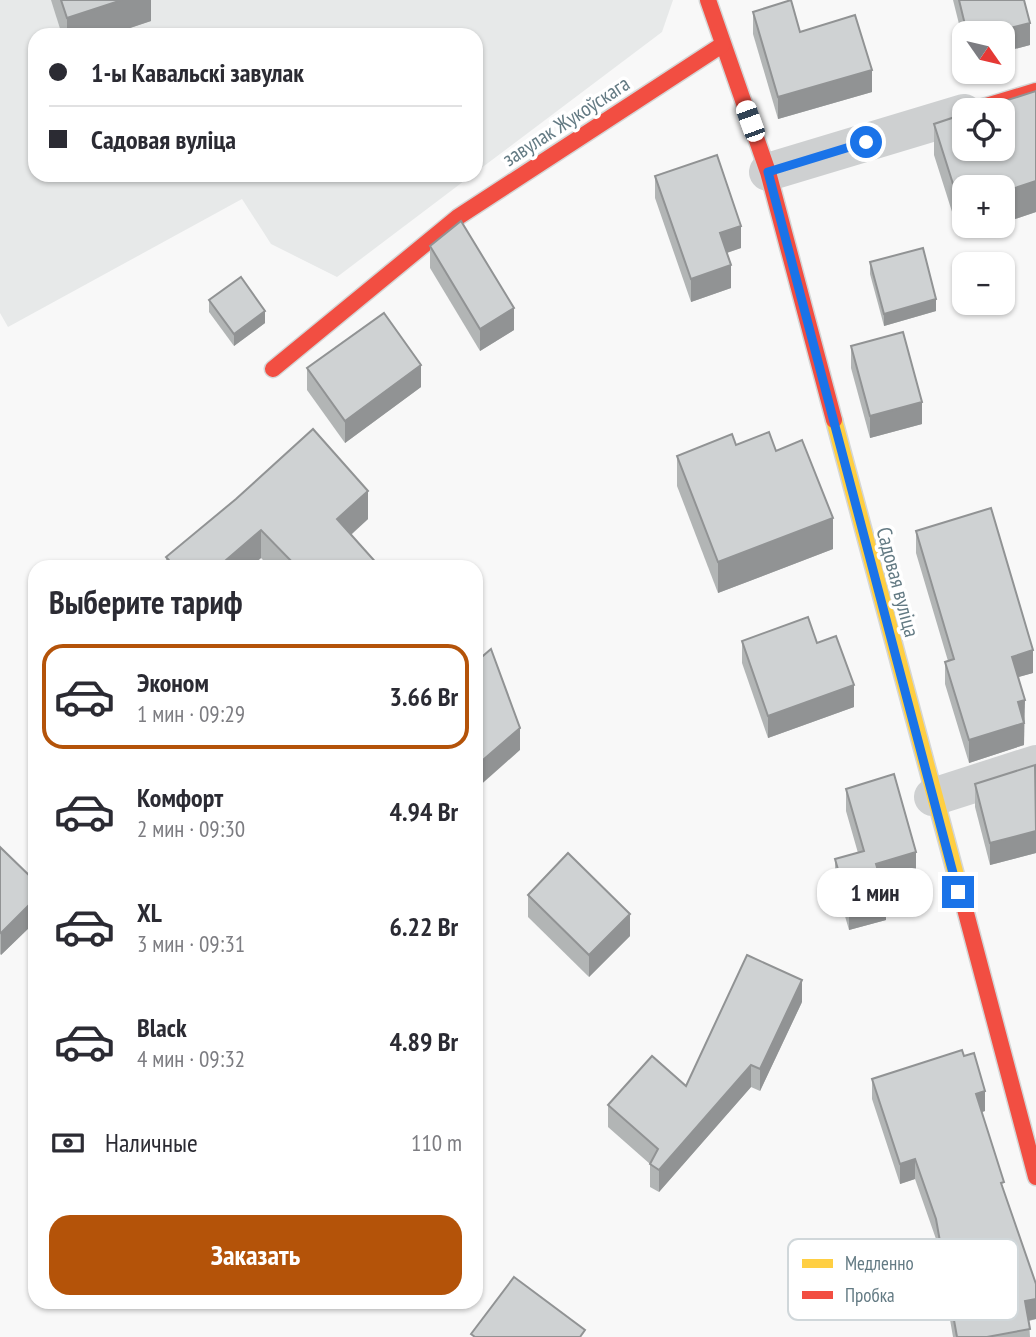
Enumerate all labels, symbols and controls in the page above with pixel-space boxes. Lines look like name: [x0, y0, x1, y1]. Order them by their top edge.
north arrow: [952, 21, 1015, 84]
map controls: [952, 21, 1015, 315]
text: 1-ы Кавальскі завулак: [91, 56, 304, 89]
street label: завулак Жукоўскага: [497, 70, 635, 172]
car: [733, 98, 768, 144]
button: locate: [952, 98, 1015, 161]
text: Садовая вуліца: [91, 123, 236, 156]
route start: [850, 126, 882, 158]
button: +: [952, 175, 1015, 238]
button: −: [952, 252, 1015, 315]
street label: Садовая вуліца: [870, 524, 926, 640]
text: Выберите тариф: [49, 581, 243, 623]
icon: car: [53, 665, 116, 728]
text: Эконом: [137, 666, 209, 699]
text: 3.66 Br: [390, 680, 458, 713]
text: 1 мин · 09:29: [137, 699, 245, 728]
icon: car: [53, 780, 116, 843]
text: Комфорт: [137, 781, 223, 814]
text: 4.94 Br: [390, 795, 458, 828]
text: 2 мин · 09:30: [137, 814, 245, 843]
callout: 1 мин: [818, 868, 934, 917]
route end: [942, 876, 974, 908]
text: 1 мин: [850, 878, 900, 907]
icon: car: [53, 895, 116, 958]
text: XL: [137, 896, 162, 929]
text: 6.22 Br: [390, 910, 458, 943]
text: 3 мин · 09:31: [137, 929, 245, 958]
icon: car: [53, 1010, 116, 1073]
text: Black: [137, 1011, 187, 1044]
text: 4.89 Br: [390, 1025, 458, 1058]
text: 4 мин · 09:32: [137, 1044, 245, 1073]
icon: cash: [49, 1124, 87, 1162]
text: Наличные: [105, 1126, 198, 1159]
text: 110 m: [411, 1128, 462, 1157]
button: Заказать: [49, 1215, 462, 1295]
legend: [788, 1239, 1018, 1320]
text: Медленно: [845, 1251, 914, 1275]
text: Пробка: [845, 1283, 895, 1307]

